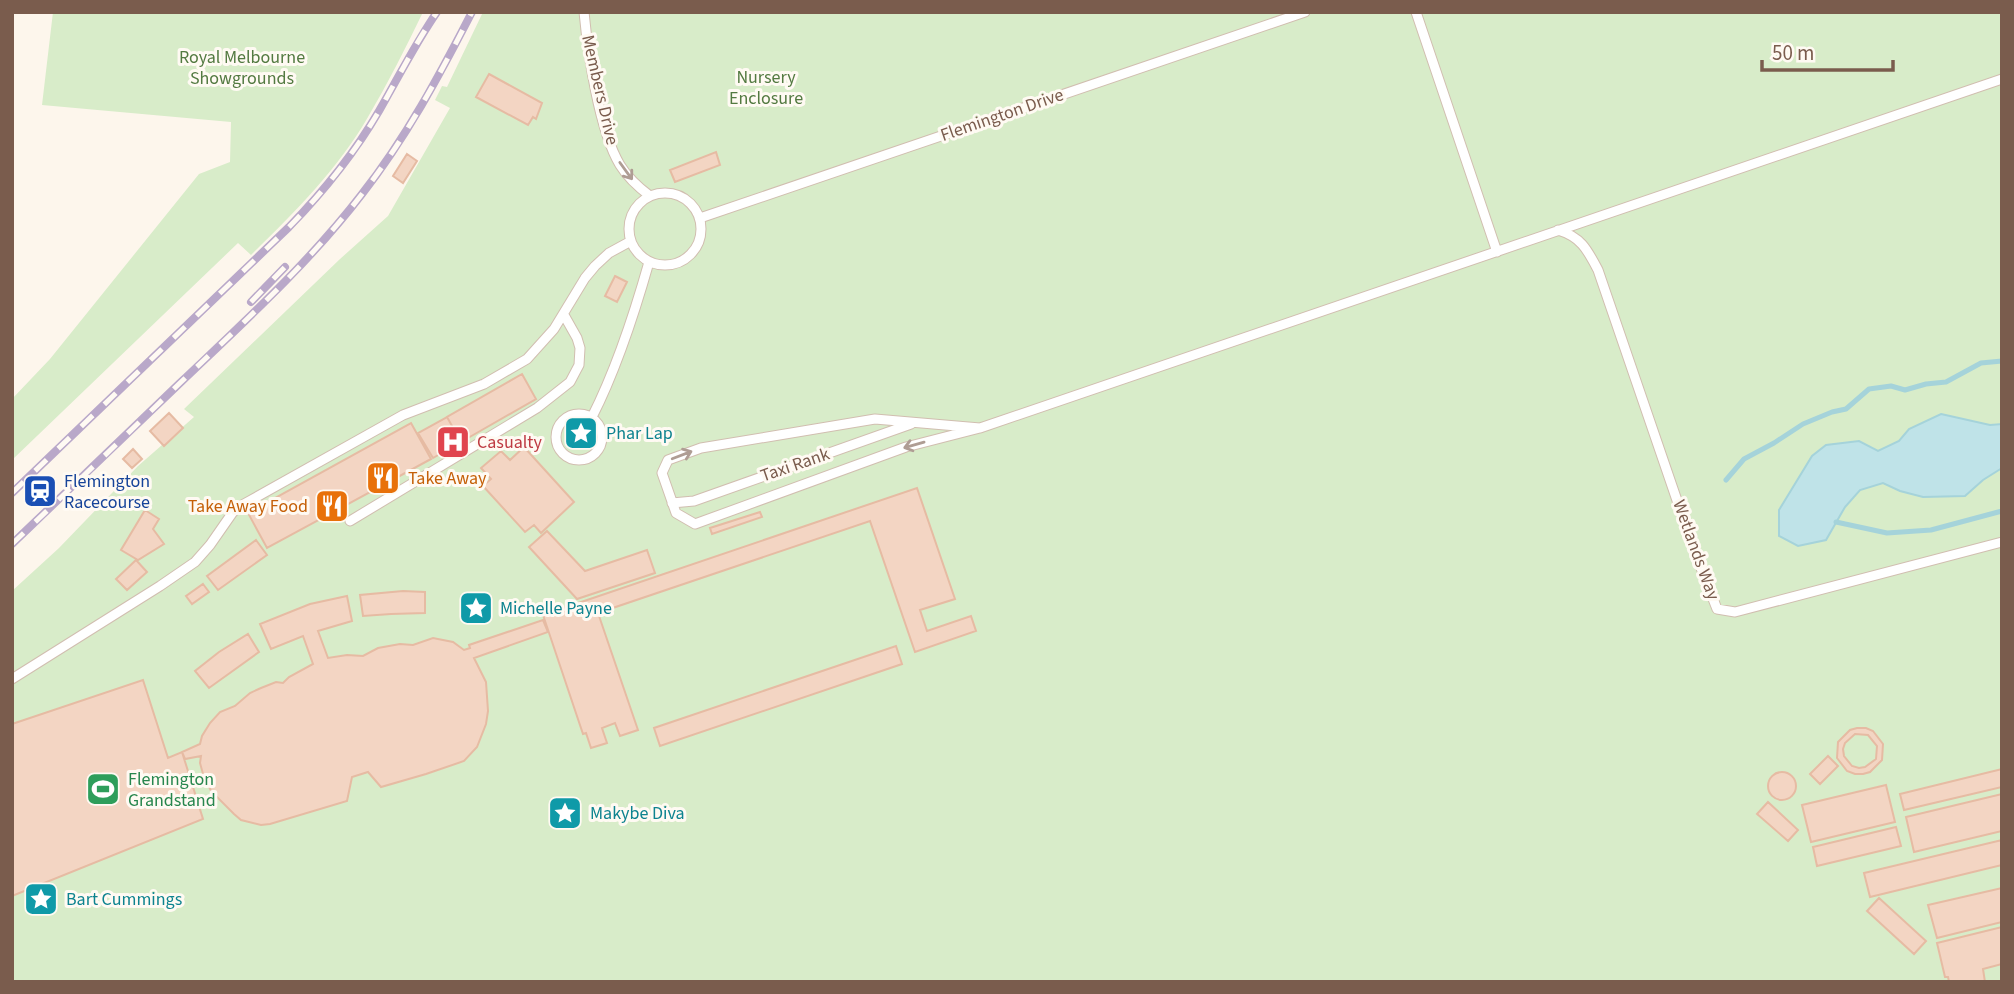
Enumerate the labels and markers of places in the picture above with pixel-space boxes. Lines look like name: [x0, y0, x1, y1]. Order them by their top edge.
place icon: Phar Lap: [562, 414, 600, 452]
place label: Phar Lap: [606, 421, 673, 446]
hospital icon: Casualty: [434, 423, 472, 461]
place label: Casualty: [477, 430, 542, 455]
restaurant icon: Take Away: [364, 459, 402, 497]
place label: Take Away: [408, 466, 487, 491]
place label: Flemington Racecourse: [64, 469, 150, 515]
station icon: Flemington Racecourse: [21, 472, 59, 510]
restaurant icon: Take Away Food: [313, 487, 351, 525]
place label: Take Away Food: [188, 494, 308, 519]
place icon: Michelle Payne: [457, 589, 495, 627]
place label: Michelle Payne: [500, 596, 612, 621]
place label: Flemington Grandstand: [128, 767, 216, 813]
sports icon: Flemington Grandstand: [84, 770, 122, 808]
place icon: Makybe Diva: [546, 794, 584, 832]
place label: Makybe Diva: [590, 801, 685, 826]
place icon: Bart Cummings: [22, 880, 60, 918]
place label: Bart Cummings: [66, 887, 182, 912]

